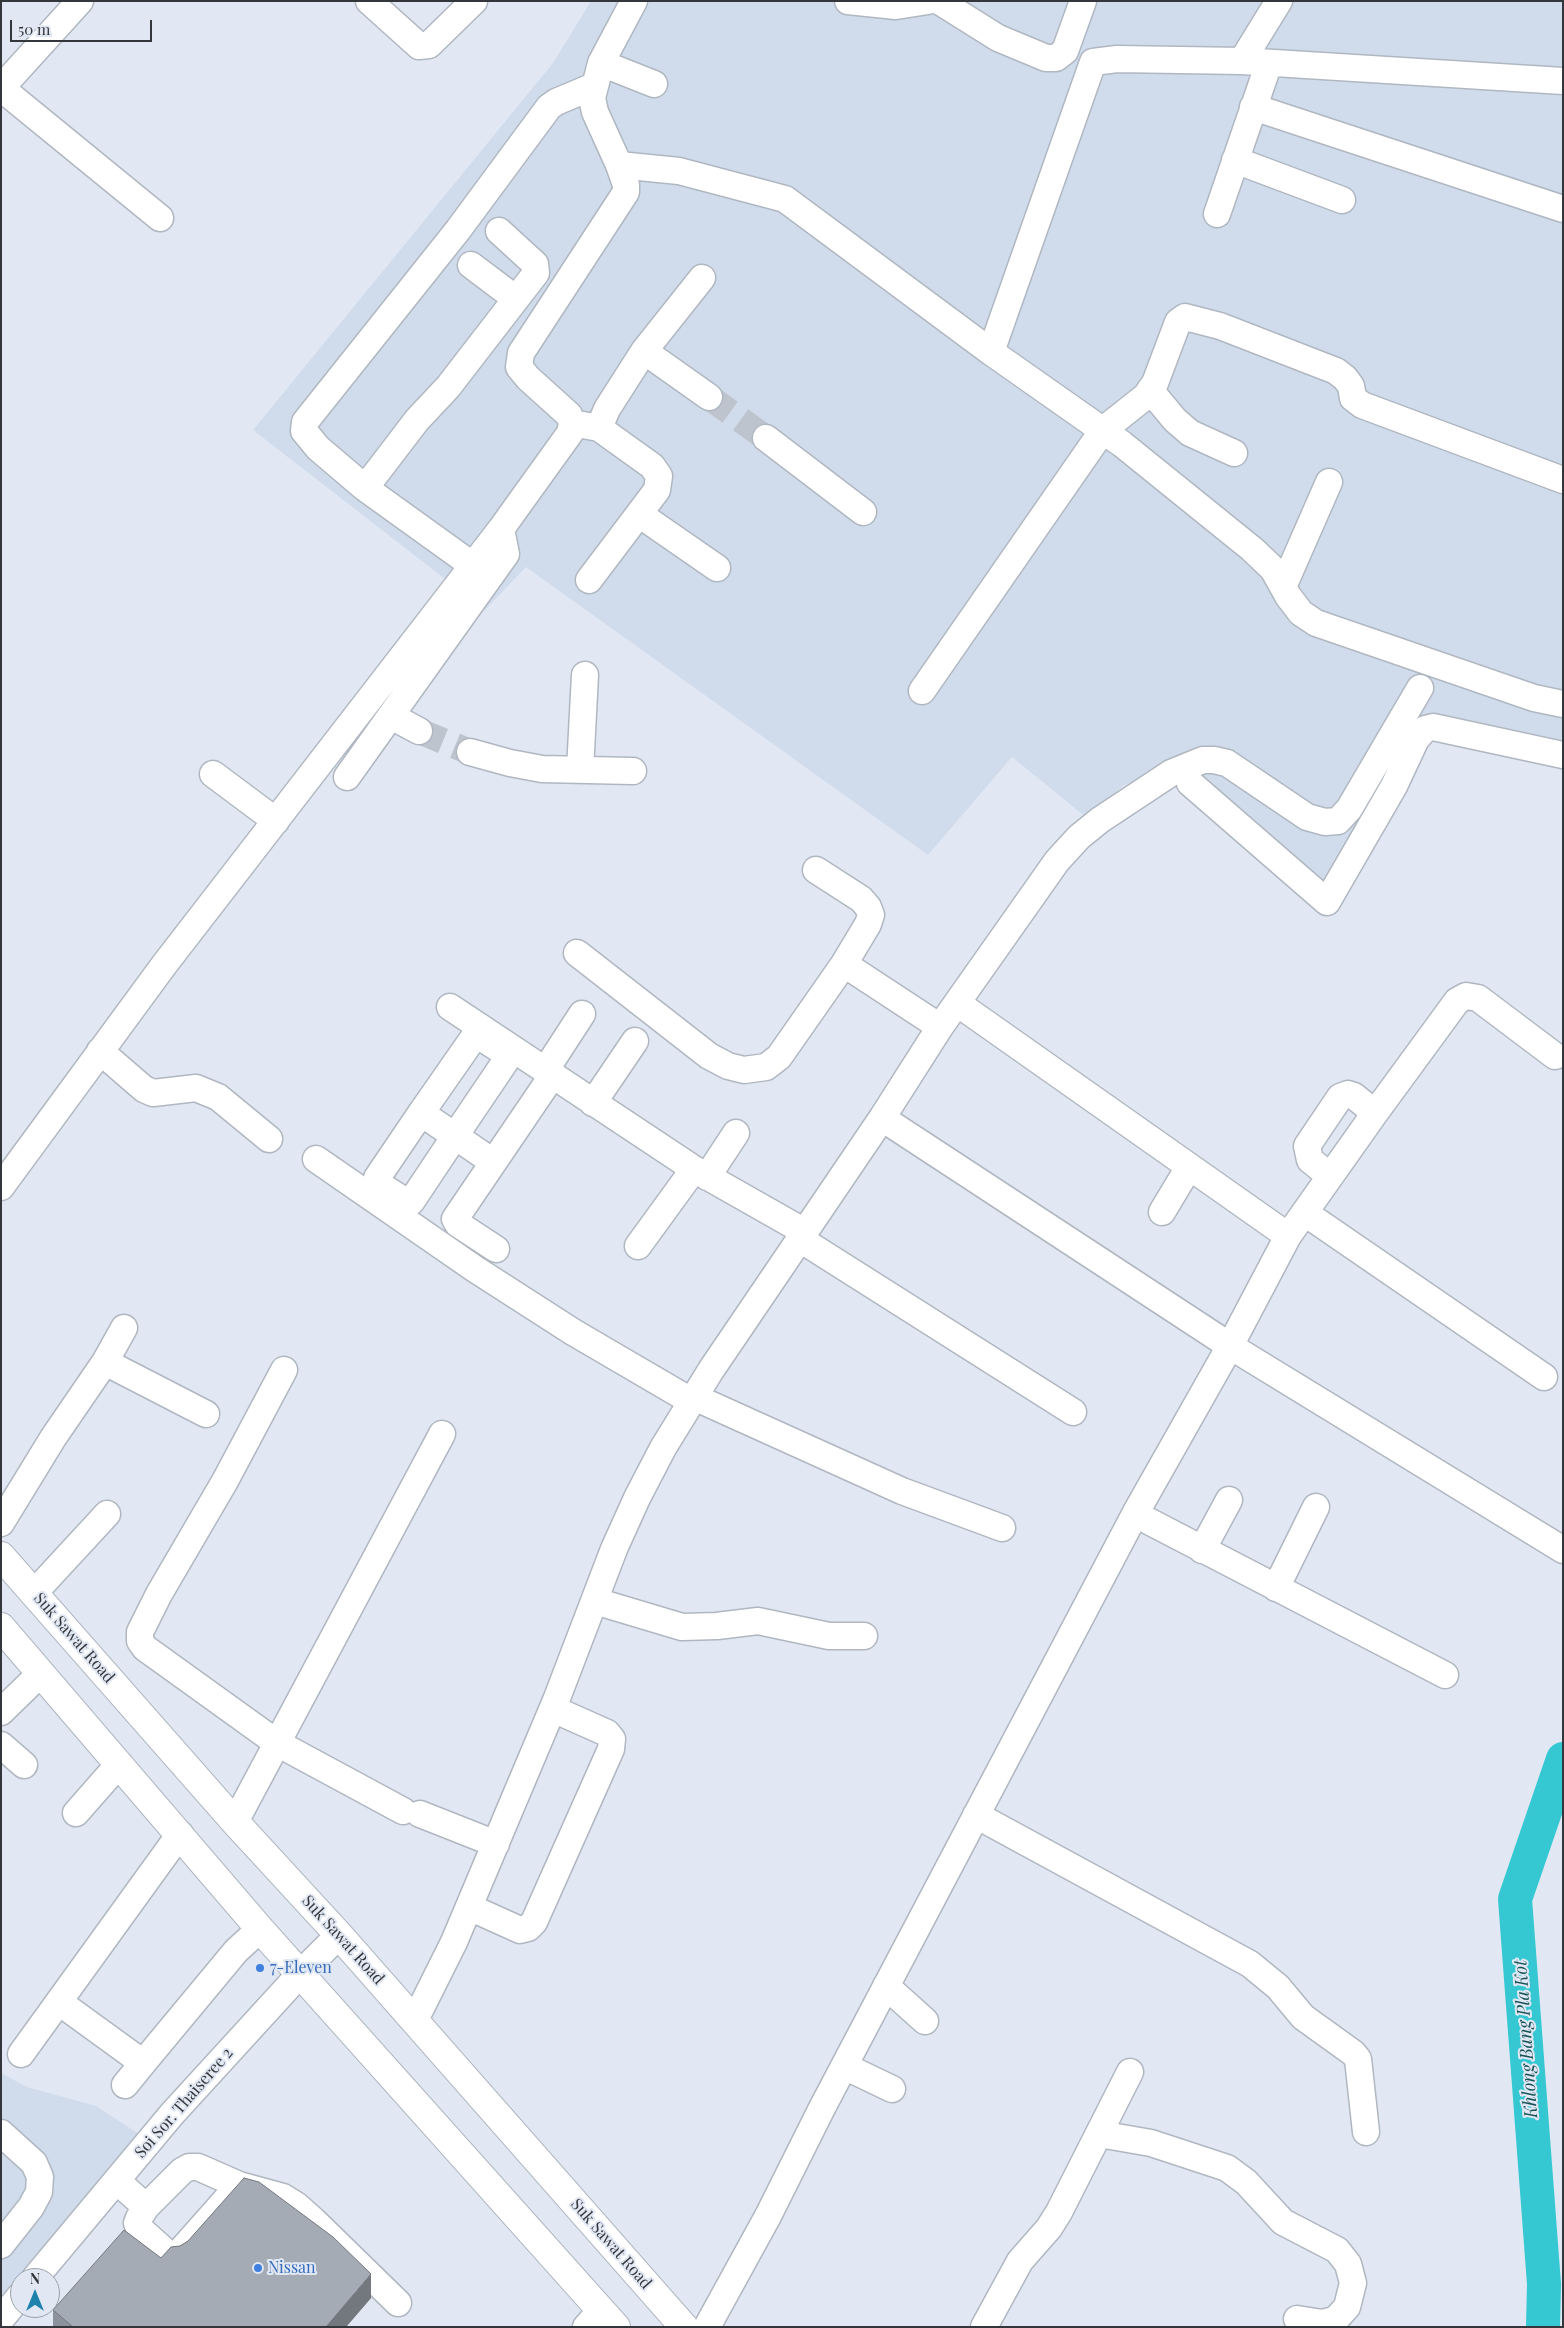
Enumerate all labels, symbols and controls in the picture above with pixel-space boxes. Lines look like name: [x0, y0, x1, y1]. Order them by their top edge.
scale bar: [12, 10, 155, 42]
text: 50 m: [18, 19, 50, 39]
street label: Suk Sawat Road: [30, 1589, 118, 1687]
street label: Suk Sawat Road: [298, 1891, 388, 1989]
place label: 7-Eleven: [270, 1958, 332, 1978]
water label: Khlong Bang Pla Kot: [1510, 1959, 1542, 2119]
marker: 7-Eleven: [254, 1962, 266, 1974]
street label: Soi Sor. Thaiseree 2: [131, 2044, 237, 2162]
street label: Suk Sawat Road: [567, 2195, 655, 2293]
place label: Nissan: [268, 2258, 316, 2278]
marker: Nissan: [252, 2262, 264, 2274]
north arrow: [10, 2268, 60, 2318]
text: N: [30, 2269, 40, 2288]

